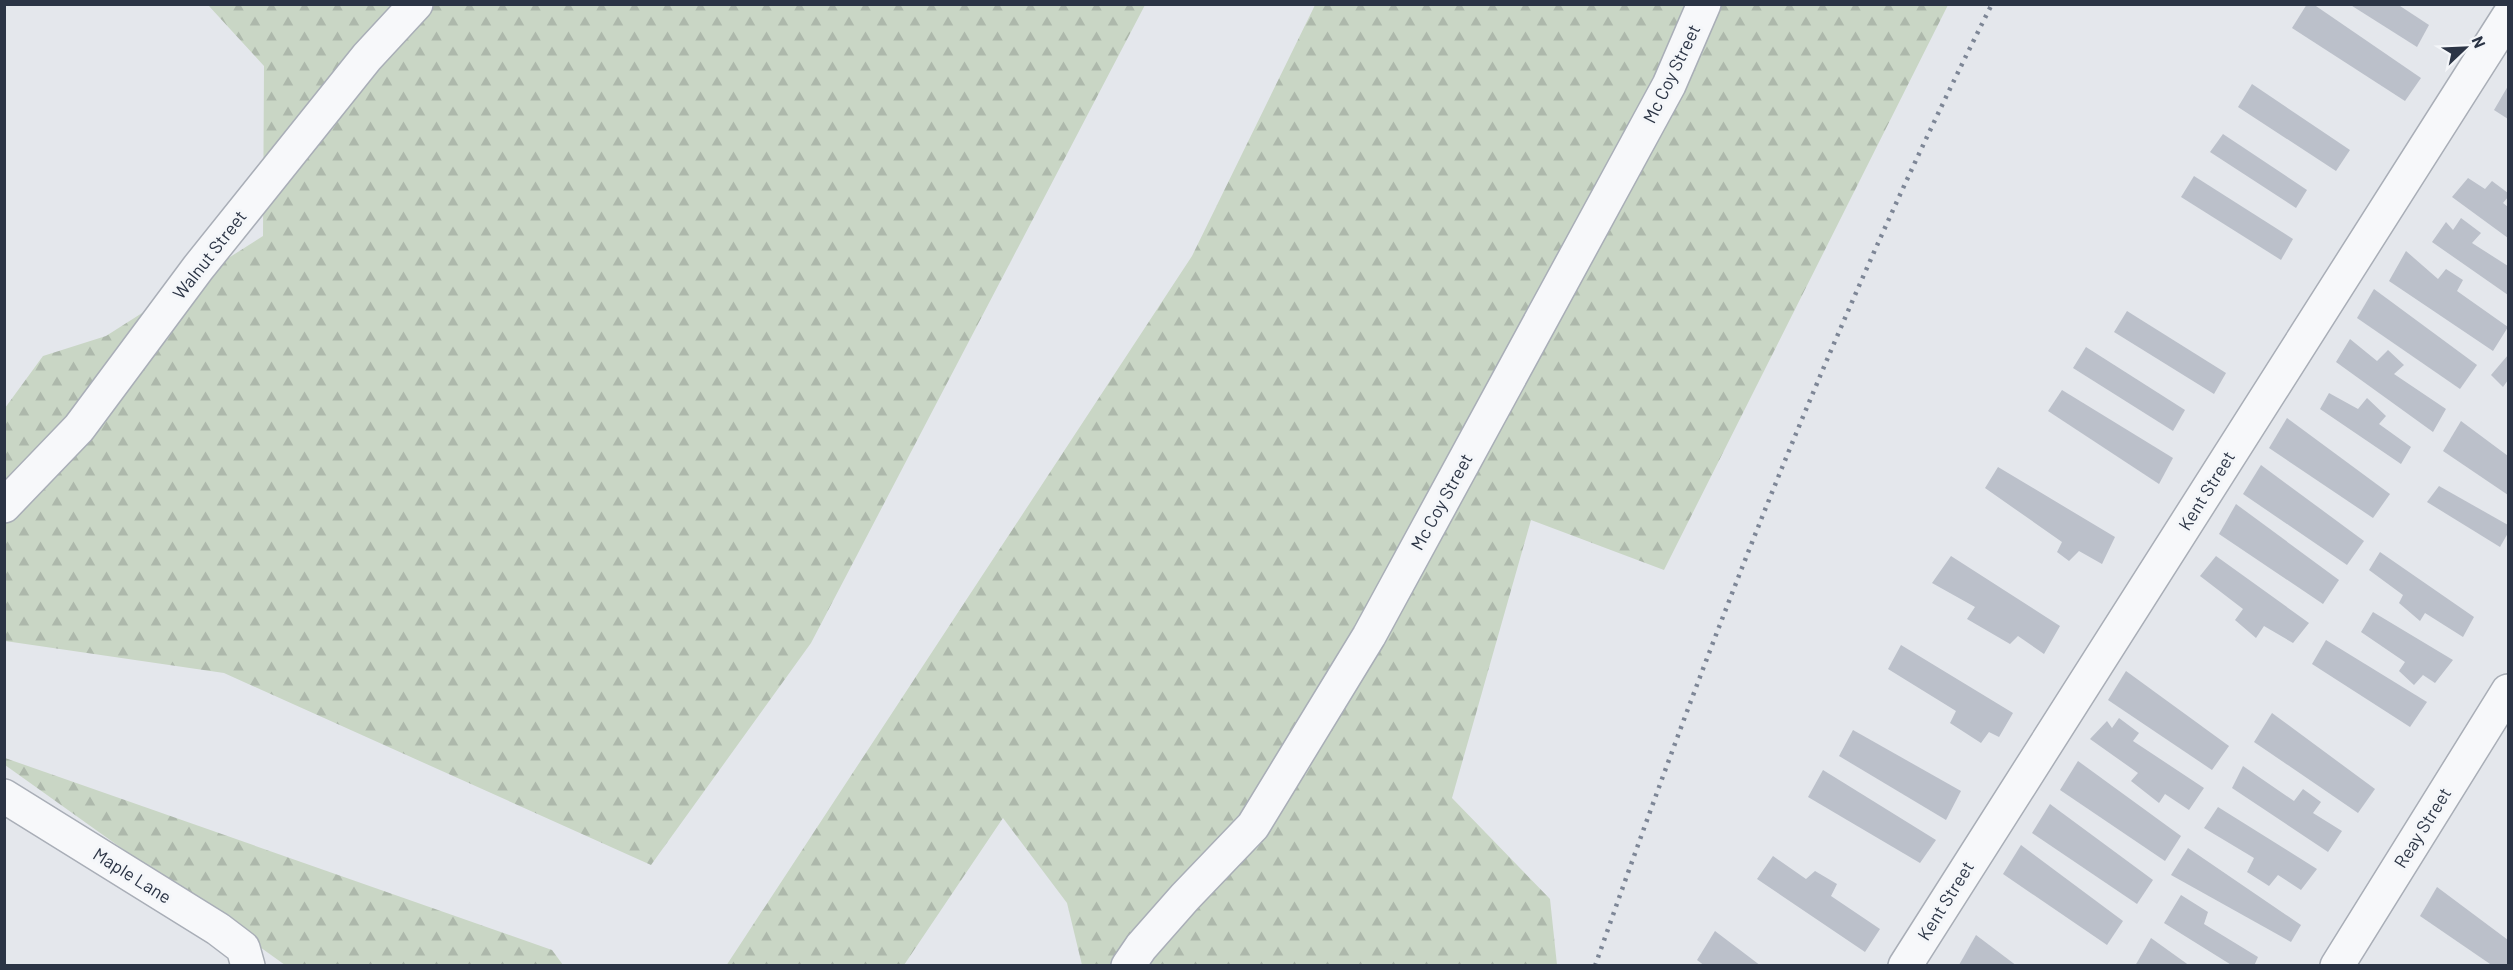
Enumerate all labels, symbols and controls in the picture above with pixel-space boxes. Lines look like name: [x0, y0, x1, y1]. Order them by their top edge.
north arrow: [2435, 18, 2495, 78]
street label: Mc Coy Street: [1638, 21, 1704, 127]
text: N: [2468, 33, 2490, 51]
street label: Walnut Street: [168, 205, 251, 303]
street label: Kent Street: [2173, 447, 2239, 534]
street label: Mc Coy Street: [1406, 449, 1477, 554]
street label: Reay Street: [2389, 783, 2455, 872]
street label: Maple Lane: [89, 843, 176, 908]
street label: Kent Street: [1912, 857, 1978, 944]

